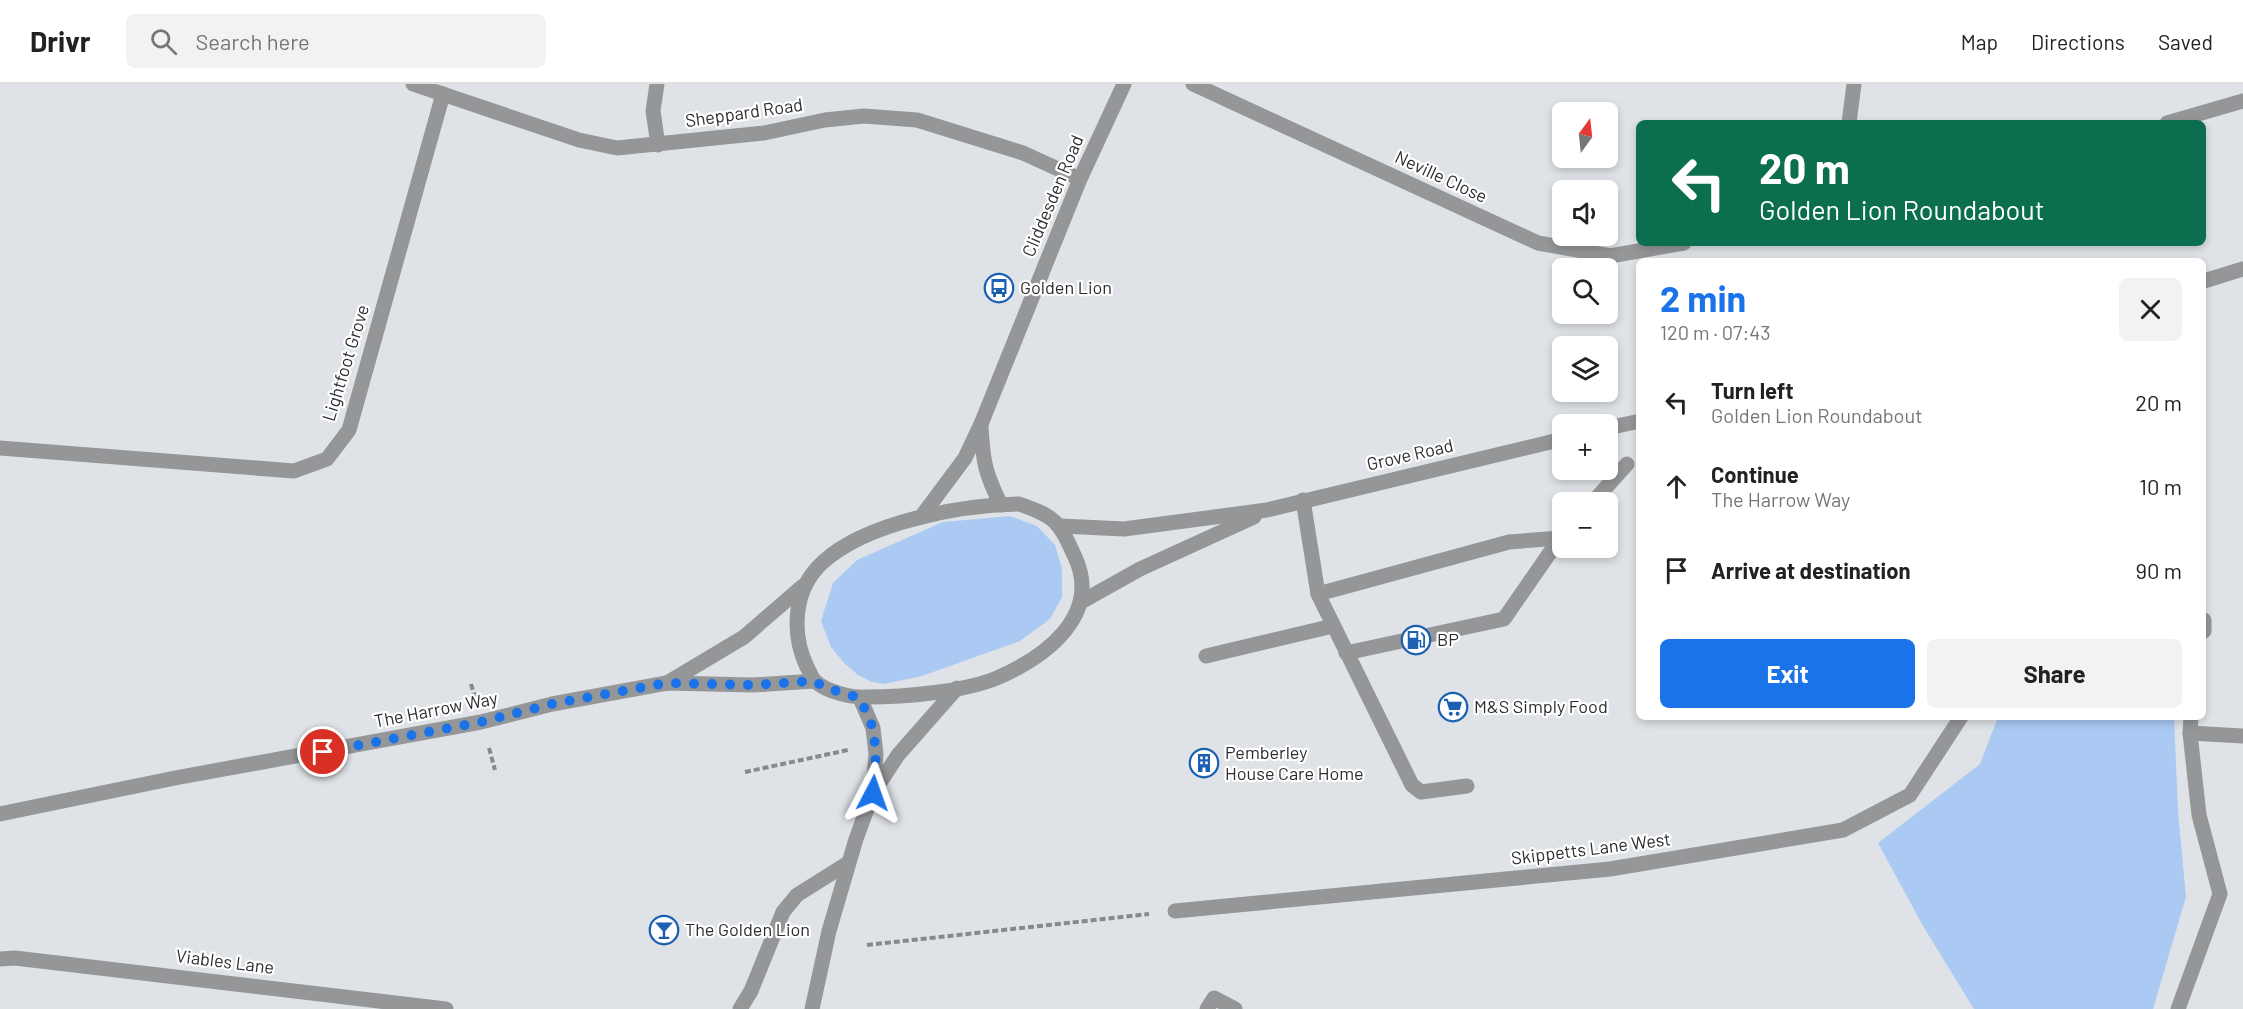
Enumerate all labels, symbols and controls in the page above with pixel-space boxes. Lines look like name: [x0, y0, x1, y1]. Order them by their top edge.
search box: [126, 14, 546, 68]
text: Drivr: [30, 24, 90, 58]
icon: search: [147, 25, 180, 58]
text: Search here: [195, 28, 310, 54]
text: Map: [1961, 29, 1998, 54]
text: Directions: [2031, 29, 2125, 54]
text: Saved: [2158, 29, 2213, 54]
street label: Sheppard Road: [684, 93, 804, 131]
north arrow: [1552, 102, 1618, 168]
map controls: [1552, 102, 1618, 558]
street label: Cliddesden Road: [1017, 132, 1088, 260]
text: 20 m: [1759, 142, 1850, 192]
icon: left: [1660, 144, 1738, 222]
street label: Neville Close: [1392, 145, 1491, 207]
button: sound: [1552, 180, 1618, 246]
text: Golden Lion Roundabout: [1759, 193, 2045, 225]
button: search: [1552, 258, 1618, 324]
bus stop icon: Golden Lion: [983, 272, 1015, 304]
place label: Golden Lion: [1020, 276, 1112, 298]
text: 2 min: [1660, 276, 1746, 319]
button: close: [2119, 278, 2182, 341]
street label: Lightfoot Grove: [317, 302, 373, 424]
text: 120 m · 07:43: [1660, 320, 1771, 344]
button: layers: [1552, 336, 1618, 402]
text: Turn left: [1711, 377, 1794, 403]
icon: left: [1660, 386, 1693, 419]
text: 20 m: [2135, 389, 2182, 415]
text: Golden Lion Roundabout: [1711, 403, 1923, 427]
button: +: [1552, 414, 1618, 480]
street label: Grove Road: [1364, 433, 1455, 475]
text: Continue: [1711, 461, 1799, 487]
icon: ahead: [1660, 470, 1693, 503]
text: 10 m: [2139, 473, 2182, 499]
text: The Harrow Way: [1711, 487, 1850, 511]
button: −: [1552, 492, 1618, 558]
icon: arrive: [1660, 554, 1693, 587]
text: Arrive at destination: [1711, 557, 1910, 583]
text: 90 m: [2136, 557, 2182, 583]
fuel station icon: BP: [1400, 624, 1432, 656]
place label: BP: [1437, 628, 1459, 650]
button: Exit: [1660, 639, 1915, 708]
button: Share: [1927, 639, 2182, 708]
street label: The Harrow Way: [372, 686, 499, 732]
supermarket icon: M&S Simply Food: [1437, 691, 1469, 723]
place label: M&S Simply Food: [1474, 695, 1608, 717]
pin: [297, 726, 348, 777]
icon: arrive: [306, 735, 339, 768]
place label: Pemberley House Care Home: [1225, 741, 1364, 784]
building icon: Pemberley House Care Home: [1188, 747, 1220, 779]
position arrow: [841, 761, 905, 825]
street label: Skippetts Lane West: [1510, 827, 1672, 869]
bar icon: The Golden Lion: [648, 914, 680, 946]
place label: The Golden Lion: [685, 918, 810, 940]
street label: Viables Lane: [175, 944, 275, 978]

